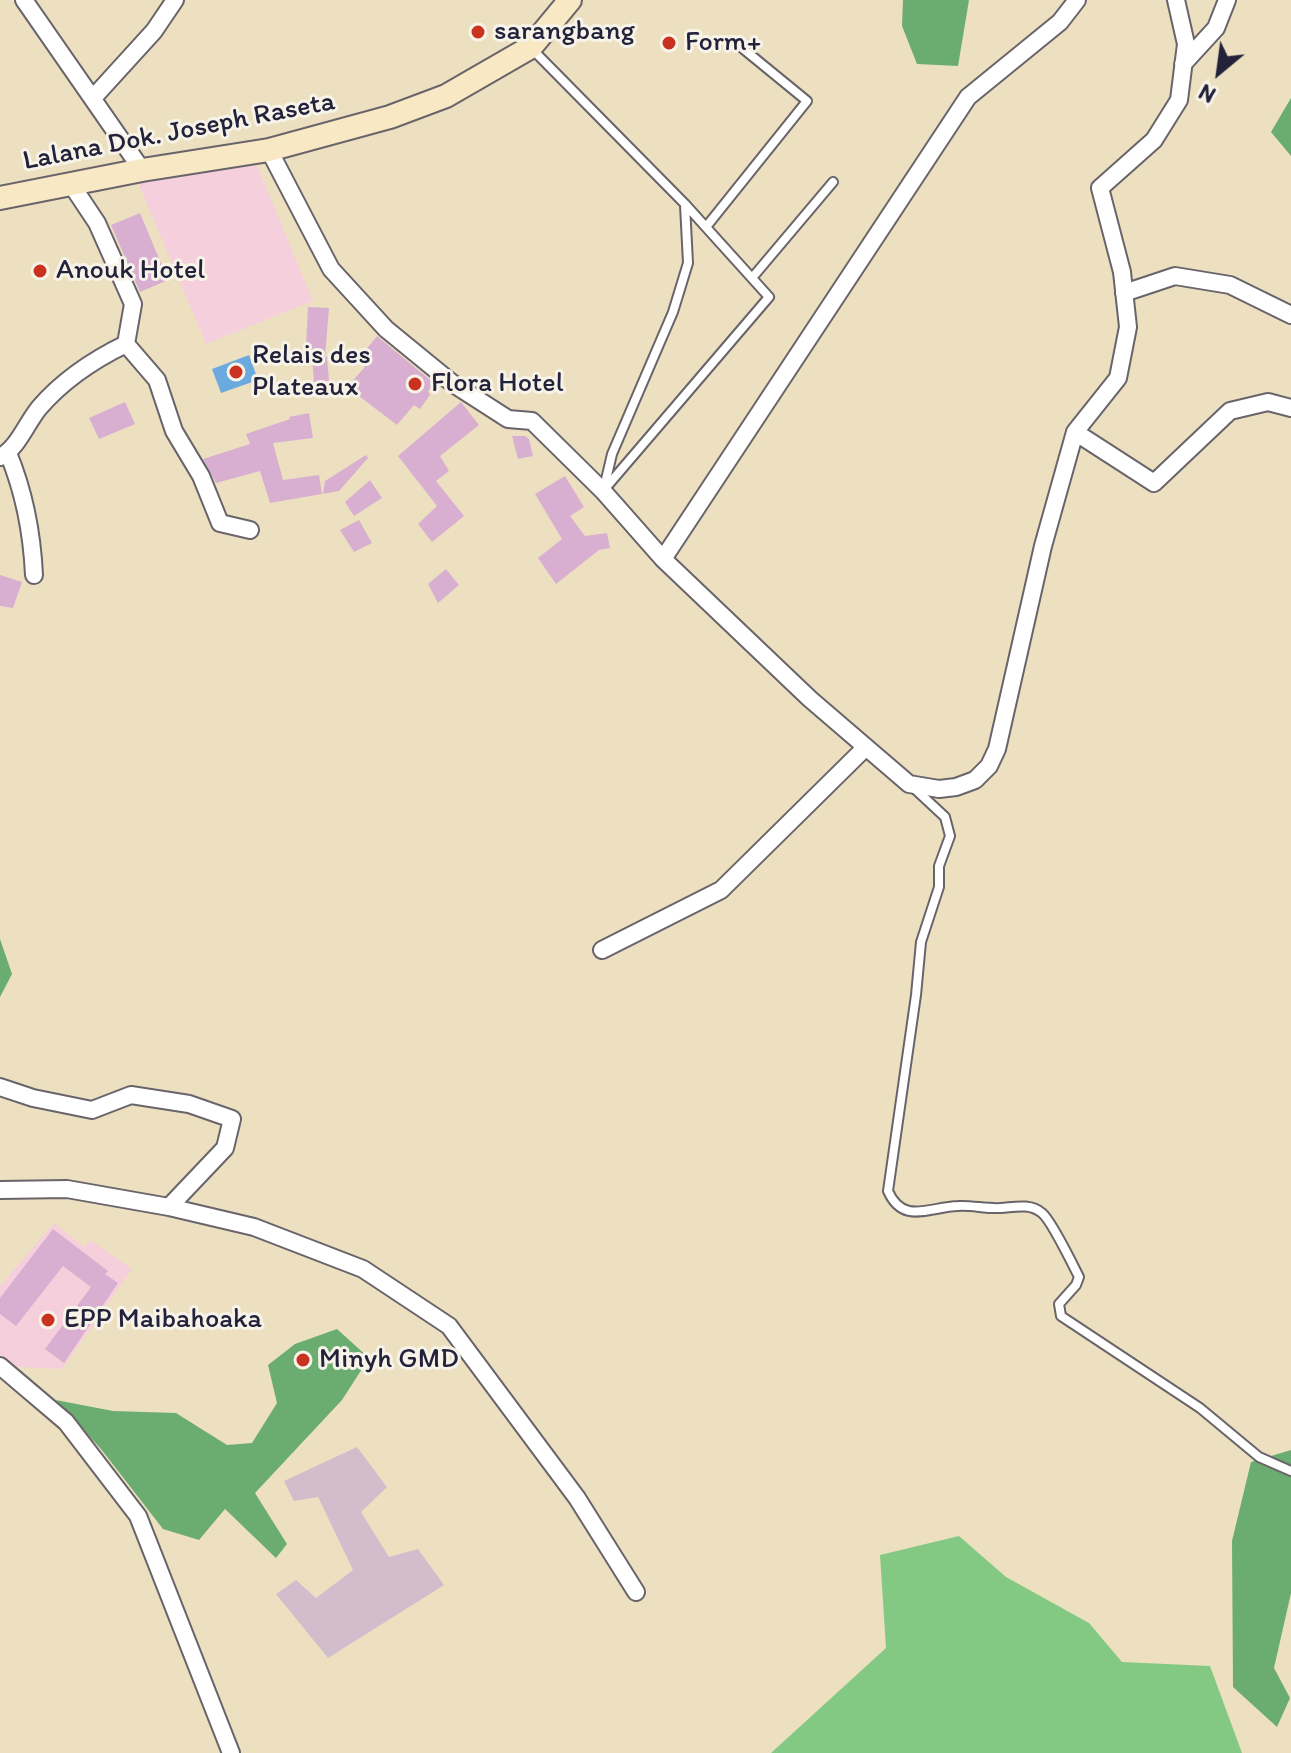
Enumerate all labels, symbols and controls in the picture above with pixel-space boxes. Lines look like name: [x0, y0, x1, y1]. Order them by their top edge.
place label: sarangbang: [494, 15, 635, 49]
marker: sarangbang: [469, 23, 487, 41]
place label: Form+: [685, 26, 761, 60]
north arrow: [1179, 32, 1259, 112]
marker: Form+: [660, 34, 678, 52]
text: N: [1194, 78, 1220, 109]
street label: Lalana Dok. Joseph Raseta: [20, 85, 338, 179]
place label: Anouk Hotel: [56, 254, 205, 288]
marker: Anouk Hotel: [31, 262, 49, 280]
place label: Relais des Plateaux: [252, 339, 371, 405]
marker: Relais des Plateaux: [227, 363, 245, 381]
place label: Flora Hotel: [431, 367, 564, 401]
marker: Flora Hotel: [406, 375, 424, 393]
place label: EPP Maibahoaka: [64, 1303, 262, 1337]
marker: EPP Maibahoaka: [39, 1311, 57, 1329]
place label: Minyh GMD: [319, 1343, 459, 1377]
marker: Minyh GMD: [294, 1351, 312, 1369]

